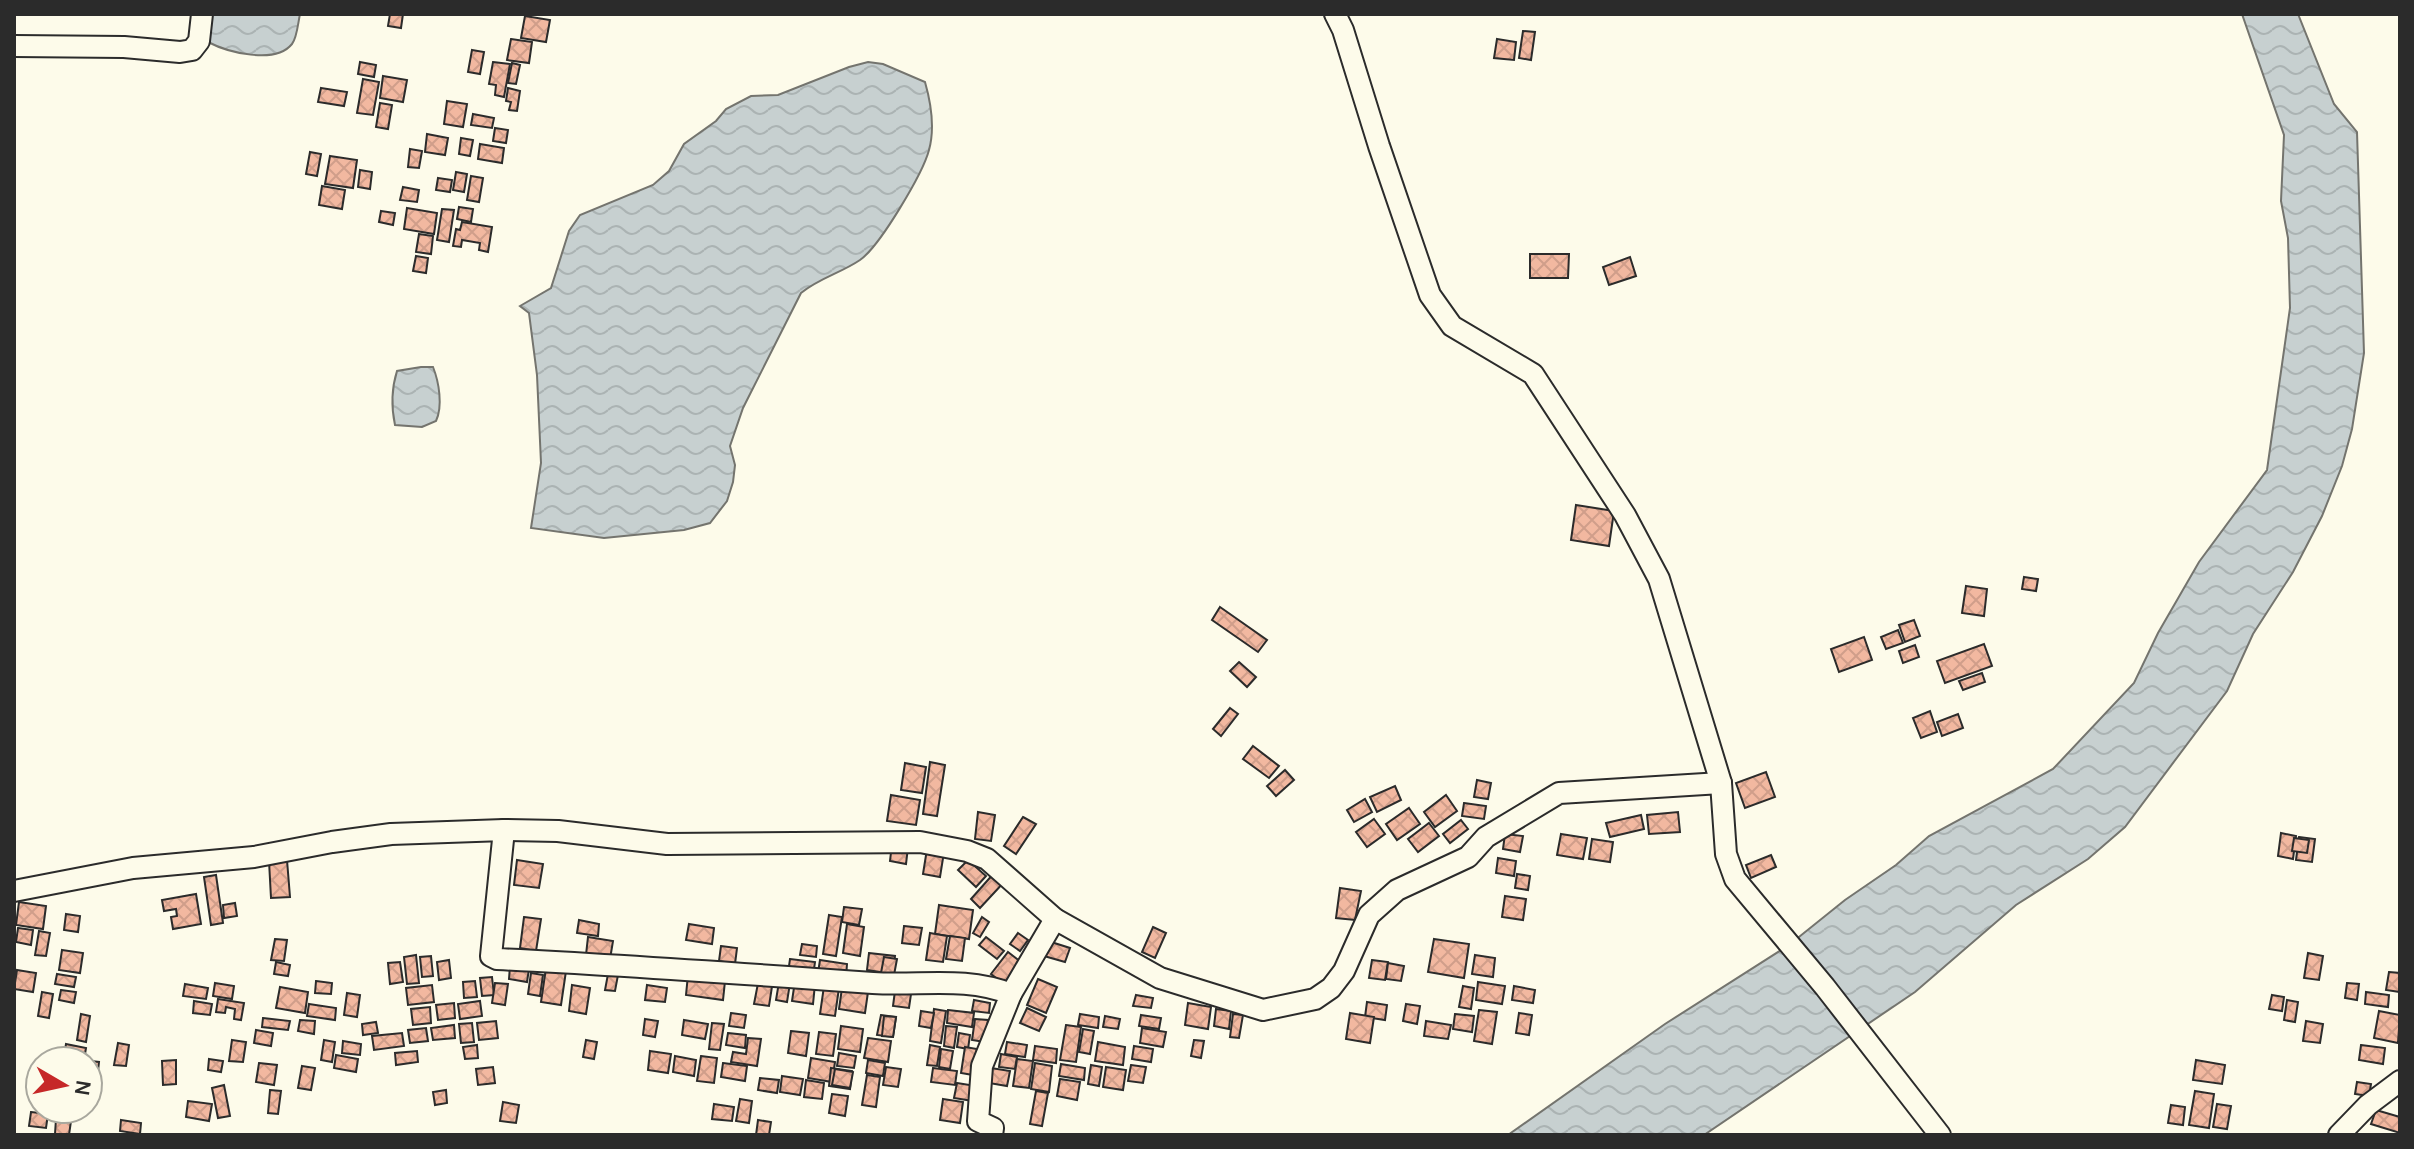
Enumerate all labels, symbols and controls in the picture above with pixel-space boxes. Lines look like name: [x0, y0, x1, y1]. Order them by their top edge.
north arrow: [24, 1045, 104, 1125]
text: N: [69, 1078, 97, 1098]

